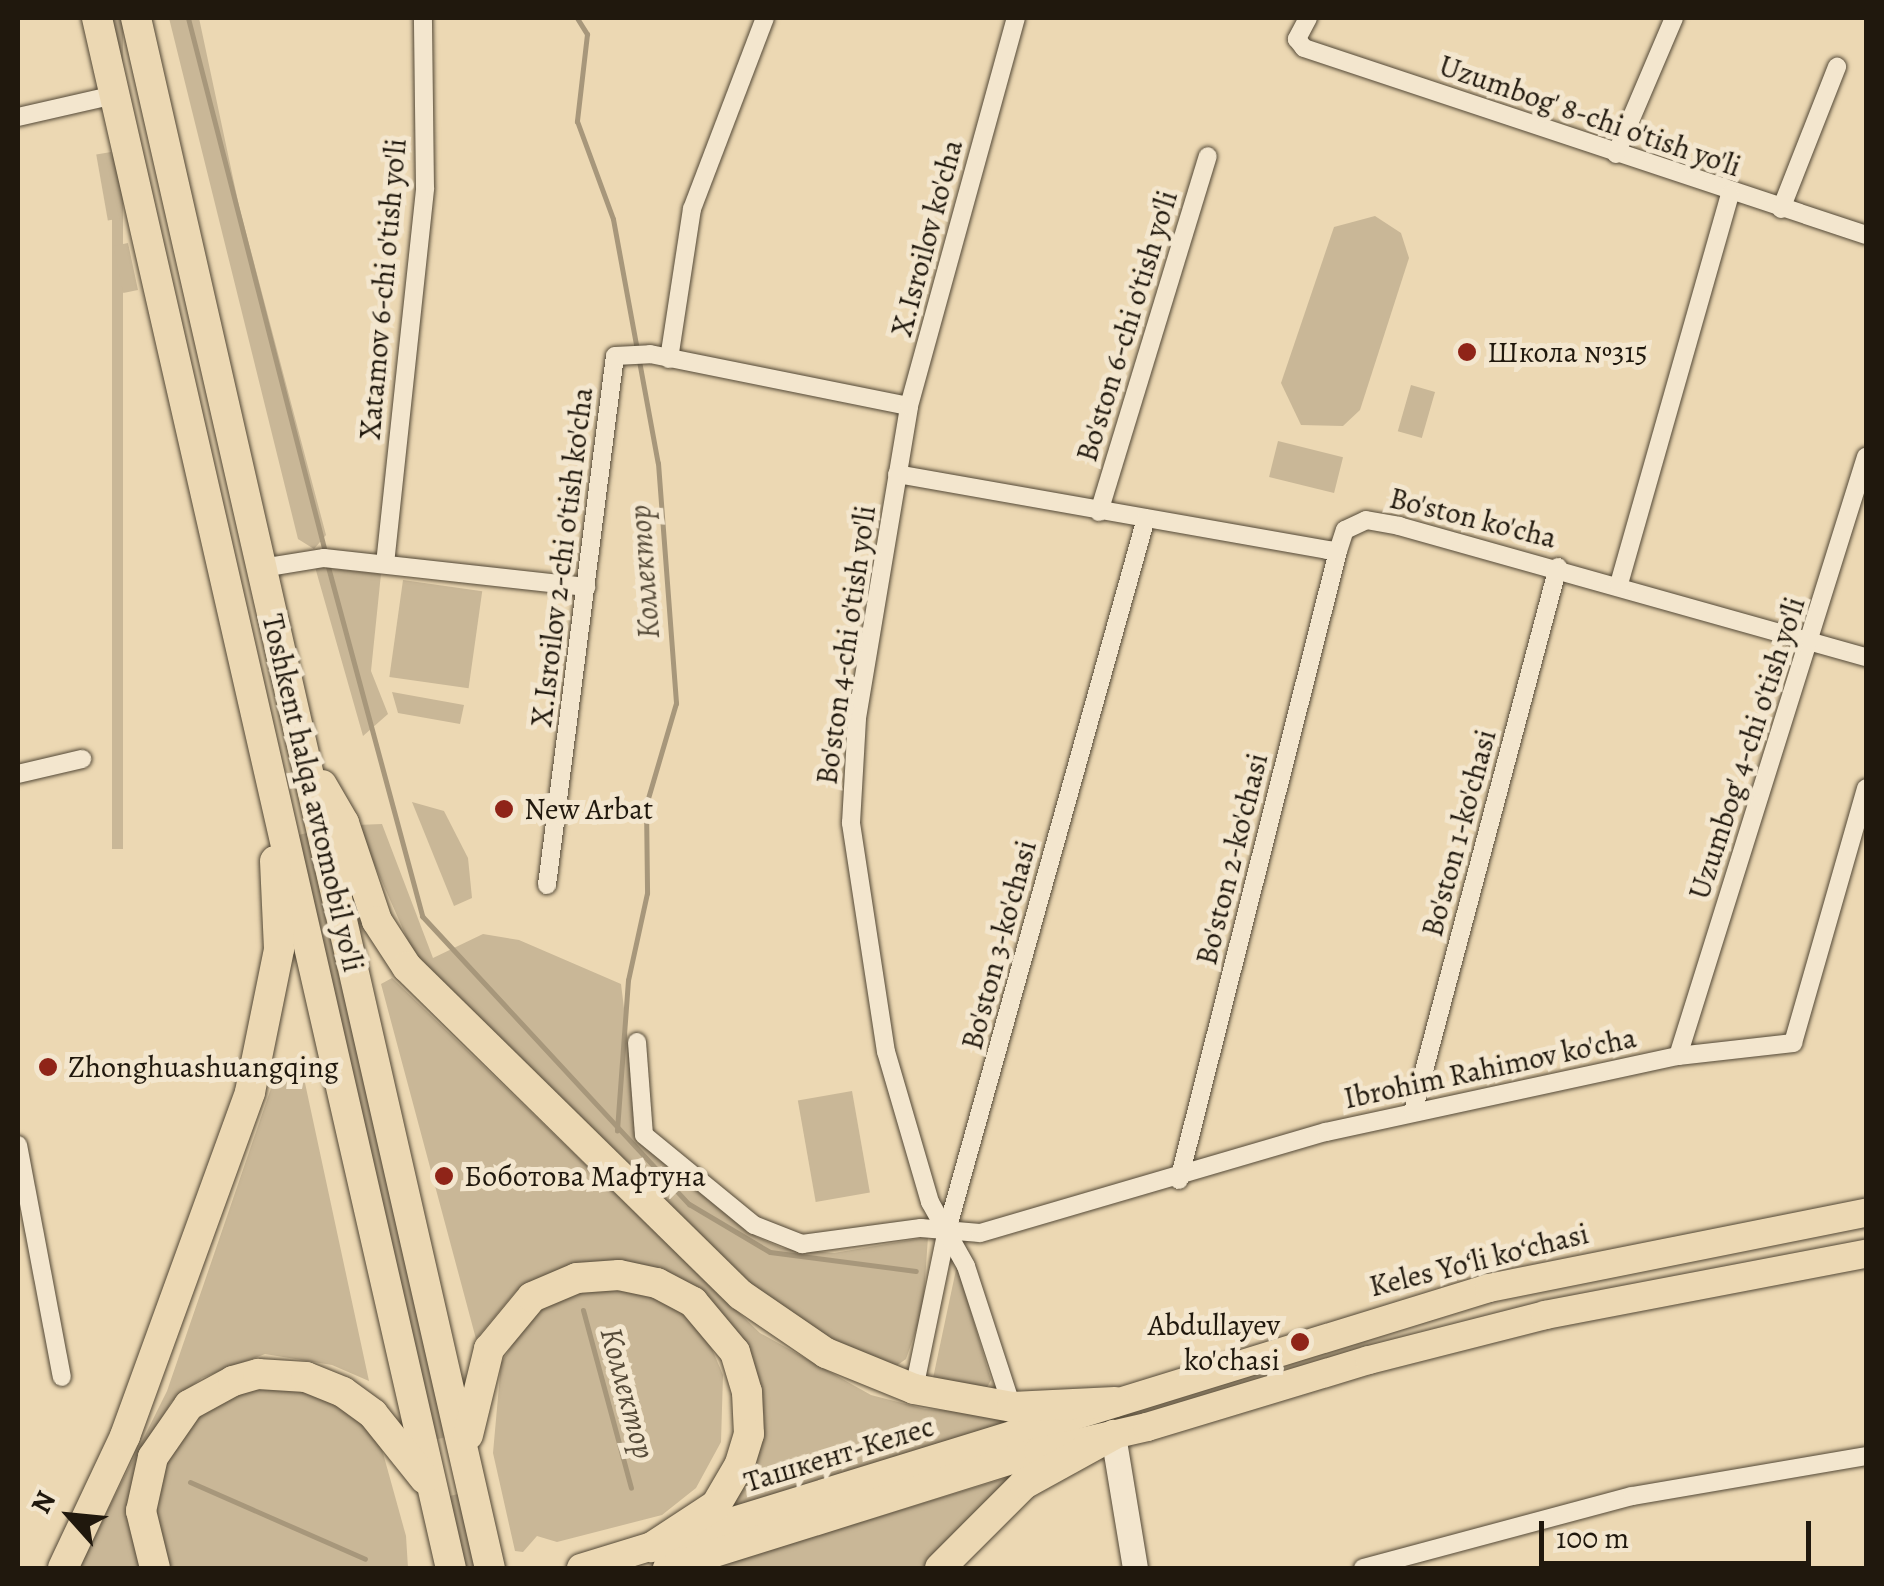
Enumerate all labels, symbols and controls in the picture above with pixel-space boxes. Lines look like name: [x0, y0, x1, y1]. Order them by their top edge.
street label: Uzumbog' 8-chi o'tish yo'li: [1434, 47, 1746, 185]
street label: X.Isroilov ko'cha: [883, 136, 971, 340]
street label: Xatamov 6-chi o'tish yo'li: [352, 137, 414, 441]
street label: Bo'ston 6-chi o'tish yo'li: [1069, 186, 1185, 466]
place label: Школа №315: [1487, 334, 1648, 370]
marker: Школа №315: [1456, 341, 1478, 363]
street label: X.Isroilov 2-chi o'tish ko'cha: [523, 385, 601, 729]
street label: Bo'ston ko'cha: [1386, 480, 1560, 556]
street label: Bo'ston 4-chi o'tish yo'li: [809, 503, 883, 787]
water label: Коллектор: [620, 504, 668, 640]
street label: Uzumbog' 4-chi o'tish yo'li: [1681, 592, 1813, 904]
street label: Toshkent halqa avtomobil yo'li: [254, 611, 372, 975]
street label: Bo'ston 1-ko'chasi: [1414, 725, 1504, 941]
street label: Bo'ston 2-ko'chasi: [1188, 749, 1276, 969]
place label: New Arbat: [524, 791, 653, 827]
marker: New Arbat: [493, 798, 515, 820]
street label: Bo'ston 3-ko'chasi: [954, 836, 1044, 1054]
street label: Ibrohim Rahimov ko'cha: [1341, 1019, 1639, 1117]
place label: Zhonghuashuangqing: [68, 1049, 339, 1085]
marker: Zhonghuashuangqing: [37, 1056, 59, 1078]
place label: Боботова Мафтуна: [464, 1158, 706, 1194]
marker: Боботова Мафтуна: [433, 1165, 455, 1187]
street label: Keles Yoʻli koʻchasi: [1366, 1215, 1592, 1305]
place label: Abdullayev ko'chasi: [1148, 1307, 1280, 1378]
water label: Коллектор: [592, 1323, 664, 1463]
marker: Abdullayev ko'chasi: [1289, 1331, 1311, 1353]
street label: Ташкент-Келес: [740, 1408, 938, 1500]
north arrow: [20, 1466, 120, 1566]
text: N: [22, 1485, 65, 1520]
scale bar: [1544, 1501, 1816, 1563]
text: 100 m: [1556, 1518, 1629, 1558]

